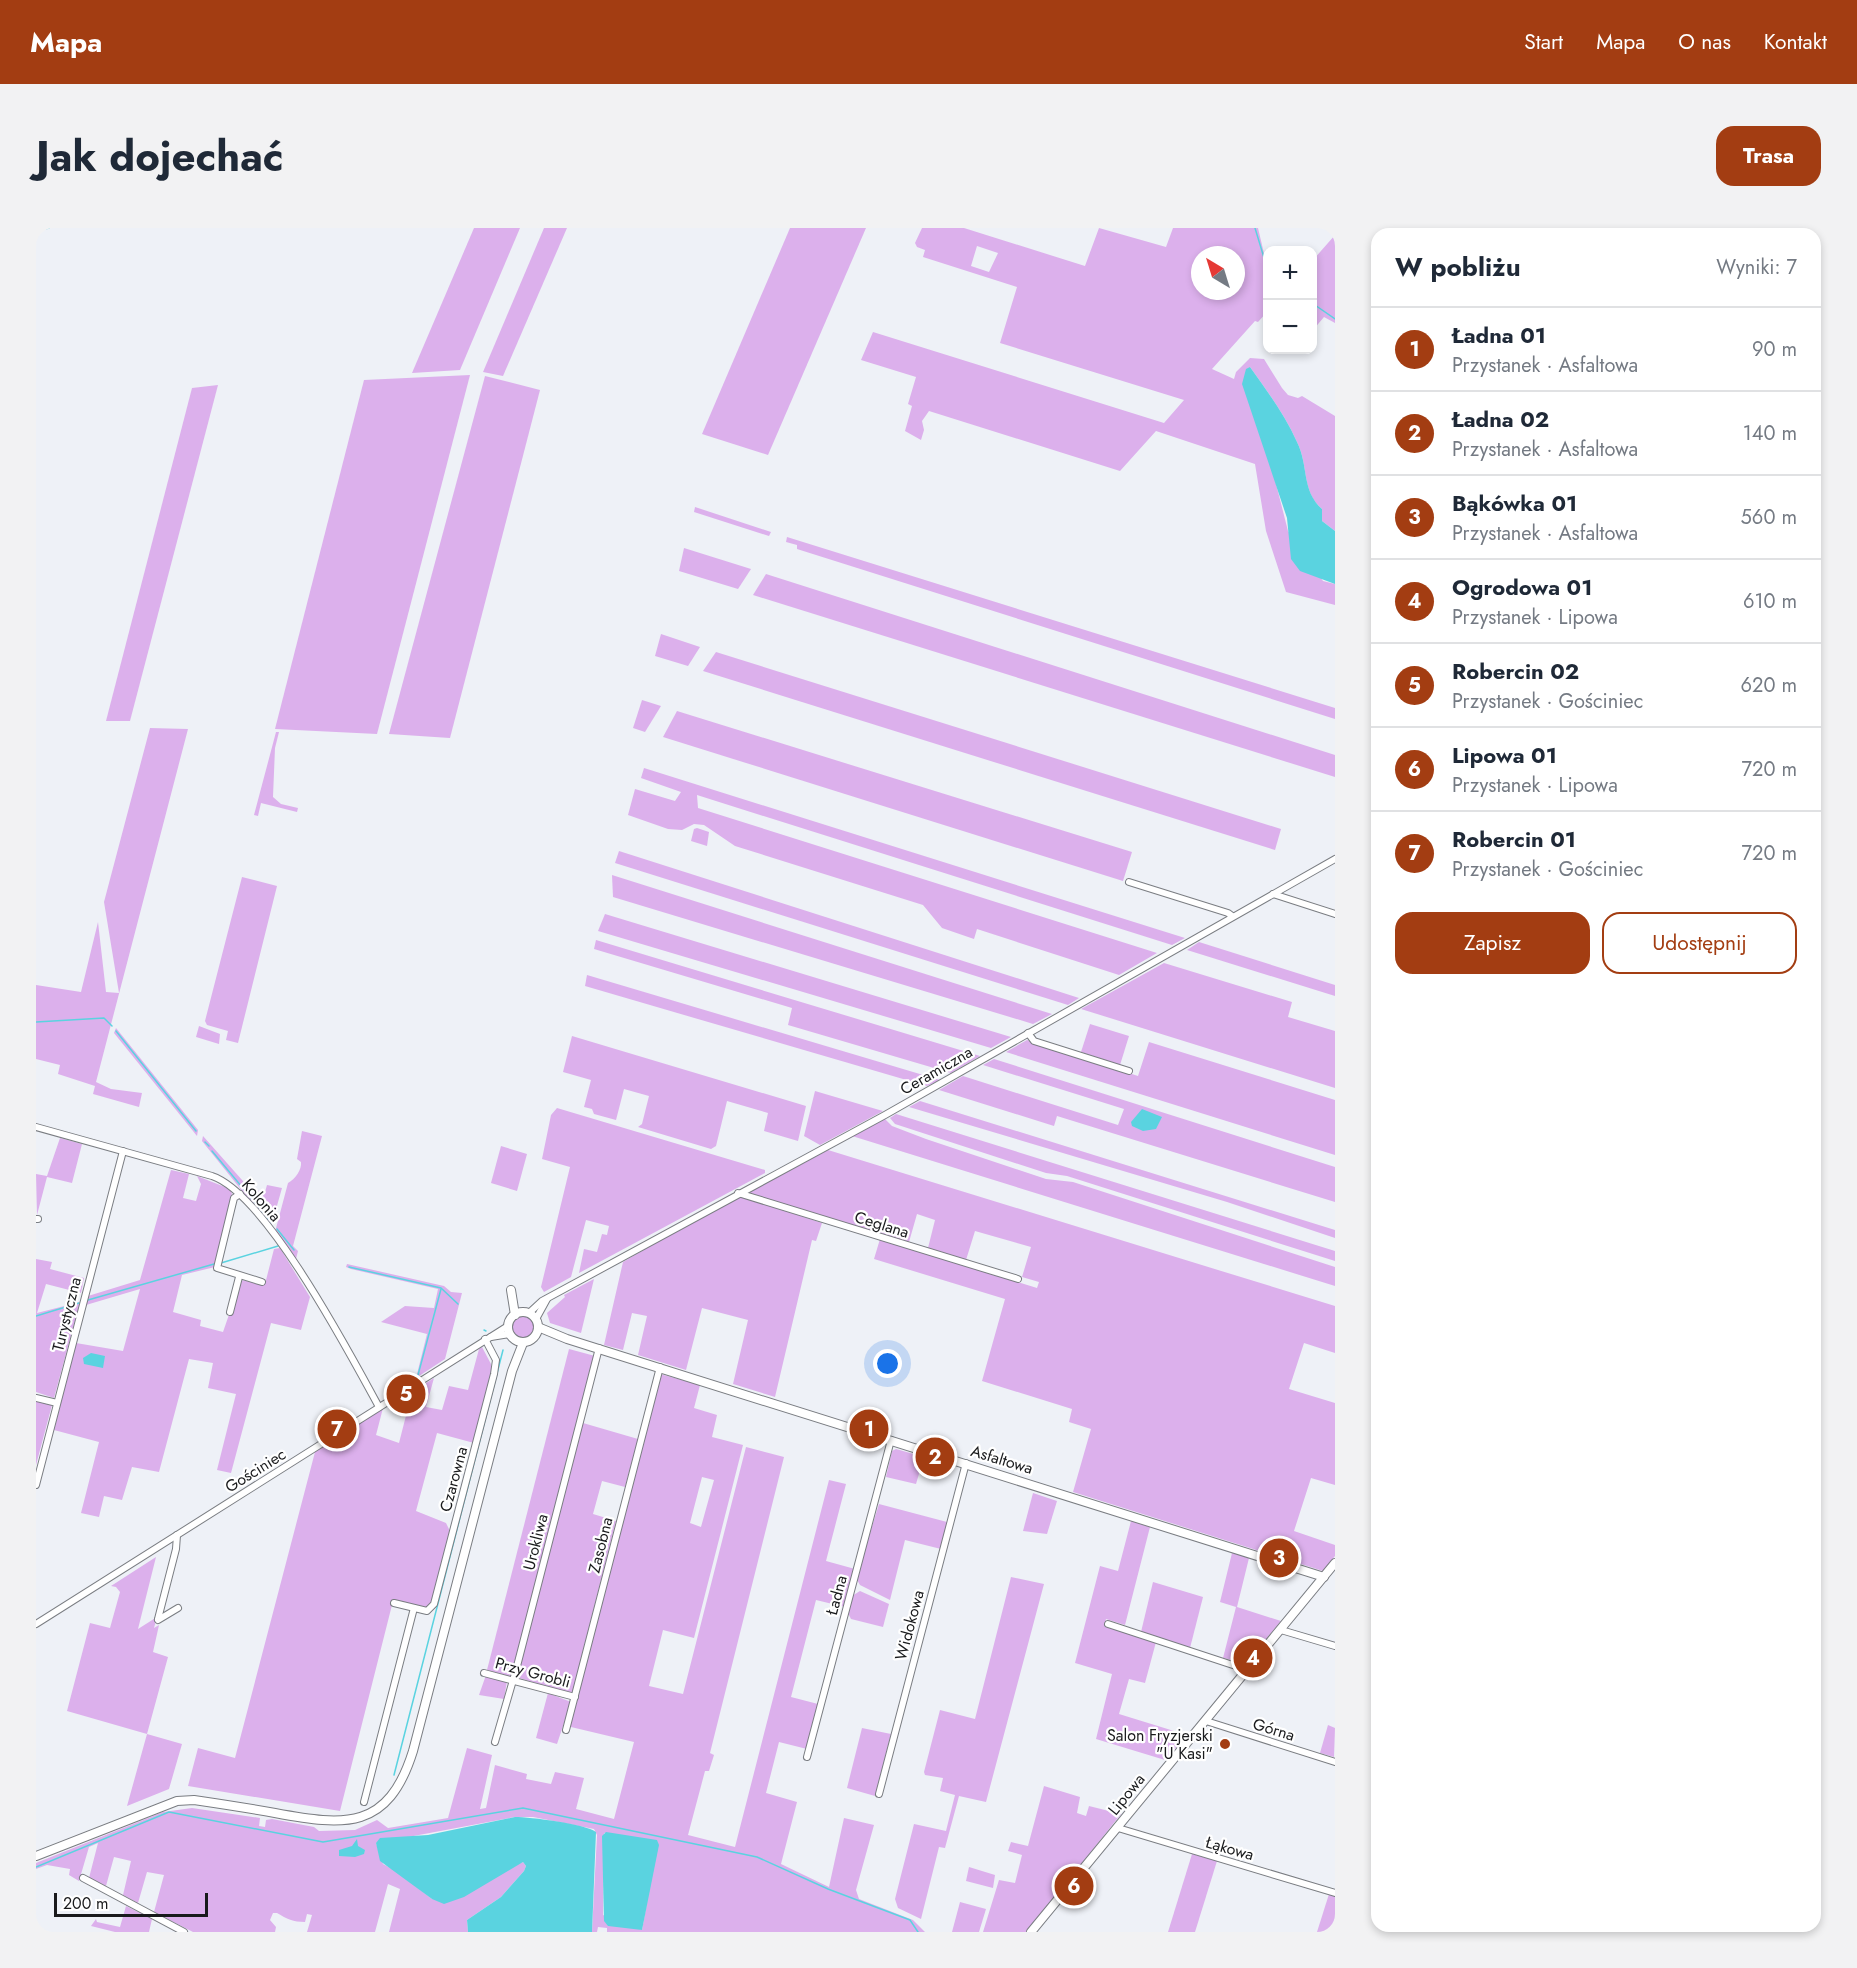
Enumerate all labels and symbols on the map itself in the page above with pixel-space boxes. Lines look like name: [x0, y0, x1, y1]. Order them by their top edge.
north arrow: [1191, 246, 1245, 300]
street label: Ceramiczna: [896, 1040, 977, 1100]
street label: Kolonia: [237, 1174, 287, 1227]
street label: Ceglana: [852, 1205, 912, 1244]
street label: Turystyczna: [46, 1275, 87, 1354]
your location: [873, 1349, 902, 1378]
pin: 5: [386, 1372, 425, 1416]
pin: 7: [318, 1406, 356, 1452]
pin: 1: [850, 1406, 888, 1452]
pin: 2: [916, 1434, 954, 1480]
street label: Asfaltowa: [968, 1439, 1036, 1480]
street label: Gościniec: [220, 1443, 290, 1498]
street label: Czarowna: [434, 1444, 473, 1514]
street label: Urokliwa: [517, 1511, 554, 1573]
street label: Zasobna: [582, 1515, 619, 1575]
pin: 3: [1260, 1536, 1298, 1580]
street label: Ładna: [820, 1573, 853, 1618]
street label: Widokowa: [889, 1588, 930, 1663]
pin: 4: [1234, 1636, 1272, 1680]
street label: Przy Grobli: [493, 1651, 573, 1694]
street label: Górna: [1250, 1712, 1298, 1747]
place label: Salon Fryzjerski "U Kasi": [1107, 1724, 1213, 1765]
marker: Salon Fryzjerski "U Kasi": [1218, 1737, 1232, 1751]
street label: Lipowa: [1102, 1769, 1150, 1820]
street label: Łąkowa: [1202, 1830, 1257, 1866]
pin: 6: [1054, 1864, 1094, 1908]
scale bar: [54, 1890, 208, 1918]

